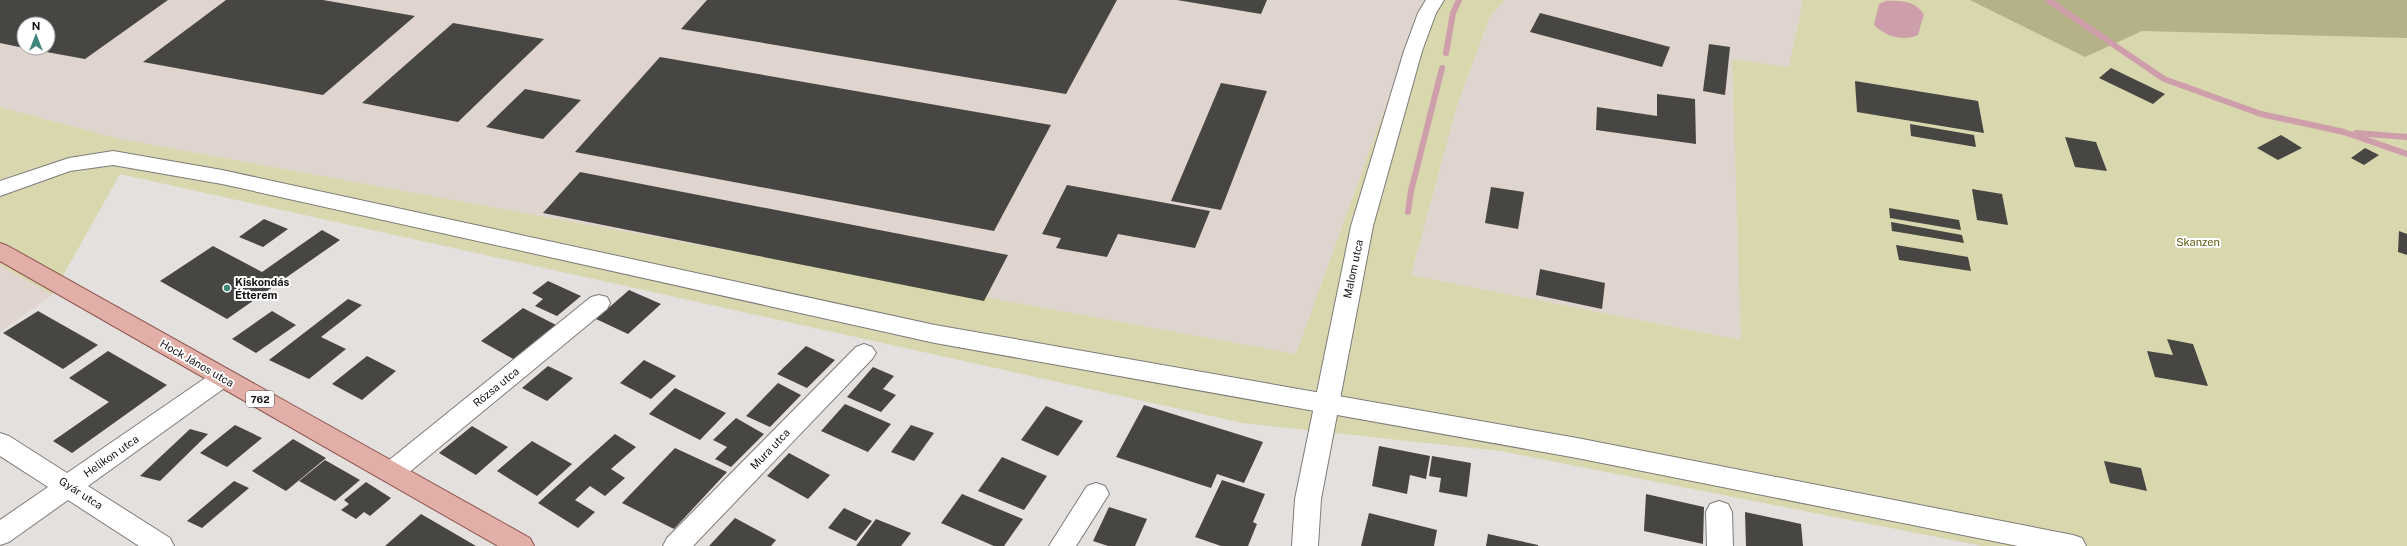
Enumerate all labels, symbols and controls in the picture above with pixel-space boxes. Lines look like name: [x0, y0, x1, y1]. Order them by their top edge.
north arrow: [16, 16, 56, 56]
text: N: [32, 20, 40, 32]
park label: Skanzen: [2176, 236, 2220, 248]
street label: Malom utca: [1341, 239, 1365, 299]
place label: Kiskondás Étterem: [235, 276, 289, 301]
marker: Kiskondás Étterem: [222, 283, 232, 293]
street label: Hock János utca: [158, 337, 236, 389]
street label: Rózsa utca: [471, 365, 521, 409]
road number: 762: [246, 391, 274, 407]
street label: Mura utca: [748, 426, 792, 472]
street label: Helikon utca: [81, 433, 141, 479]
street label: Gyár utca: [57, 475, 105, 511]

